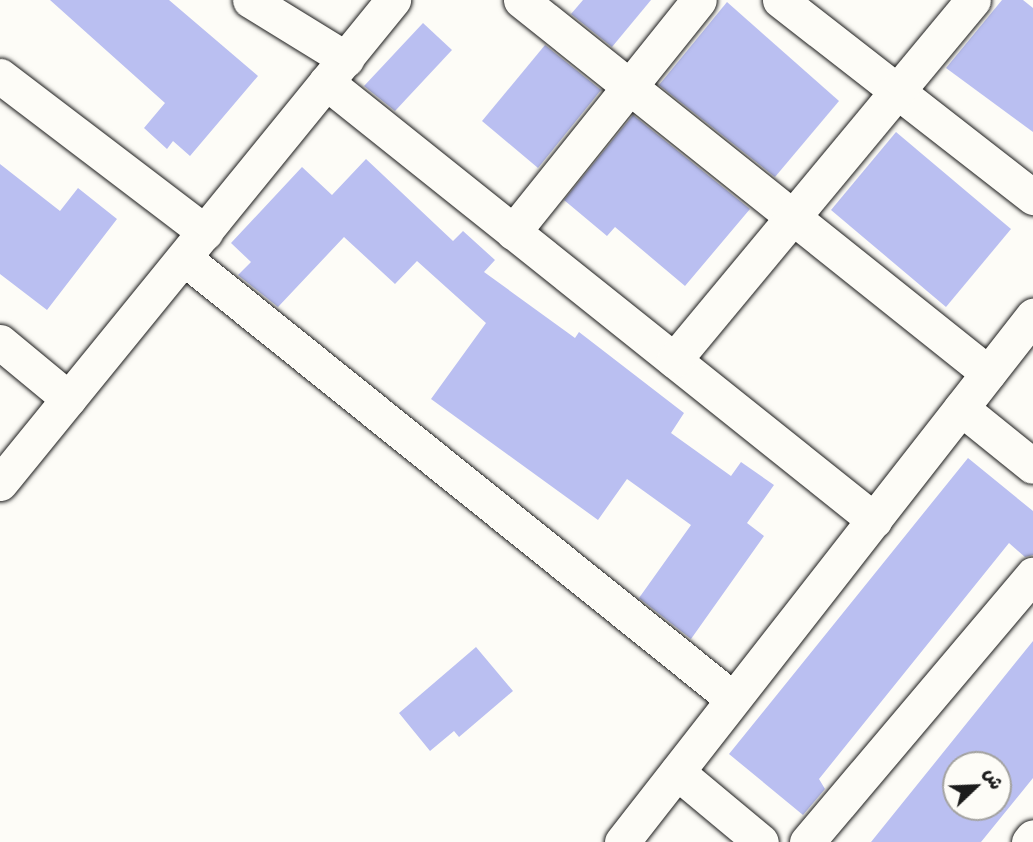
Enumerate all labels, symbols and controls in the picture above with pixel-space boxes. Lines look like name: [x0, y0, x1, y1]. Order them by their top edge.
north arrow: [942, 751, 1012, 821]
text: ش: [979, 764, 1010, 793]

